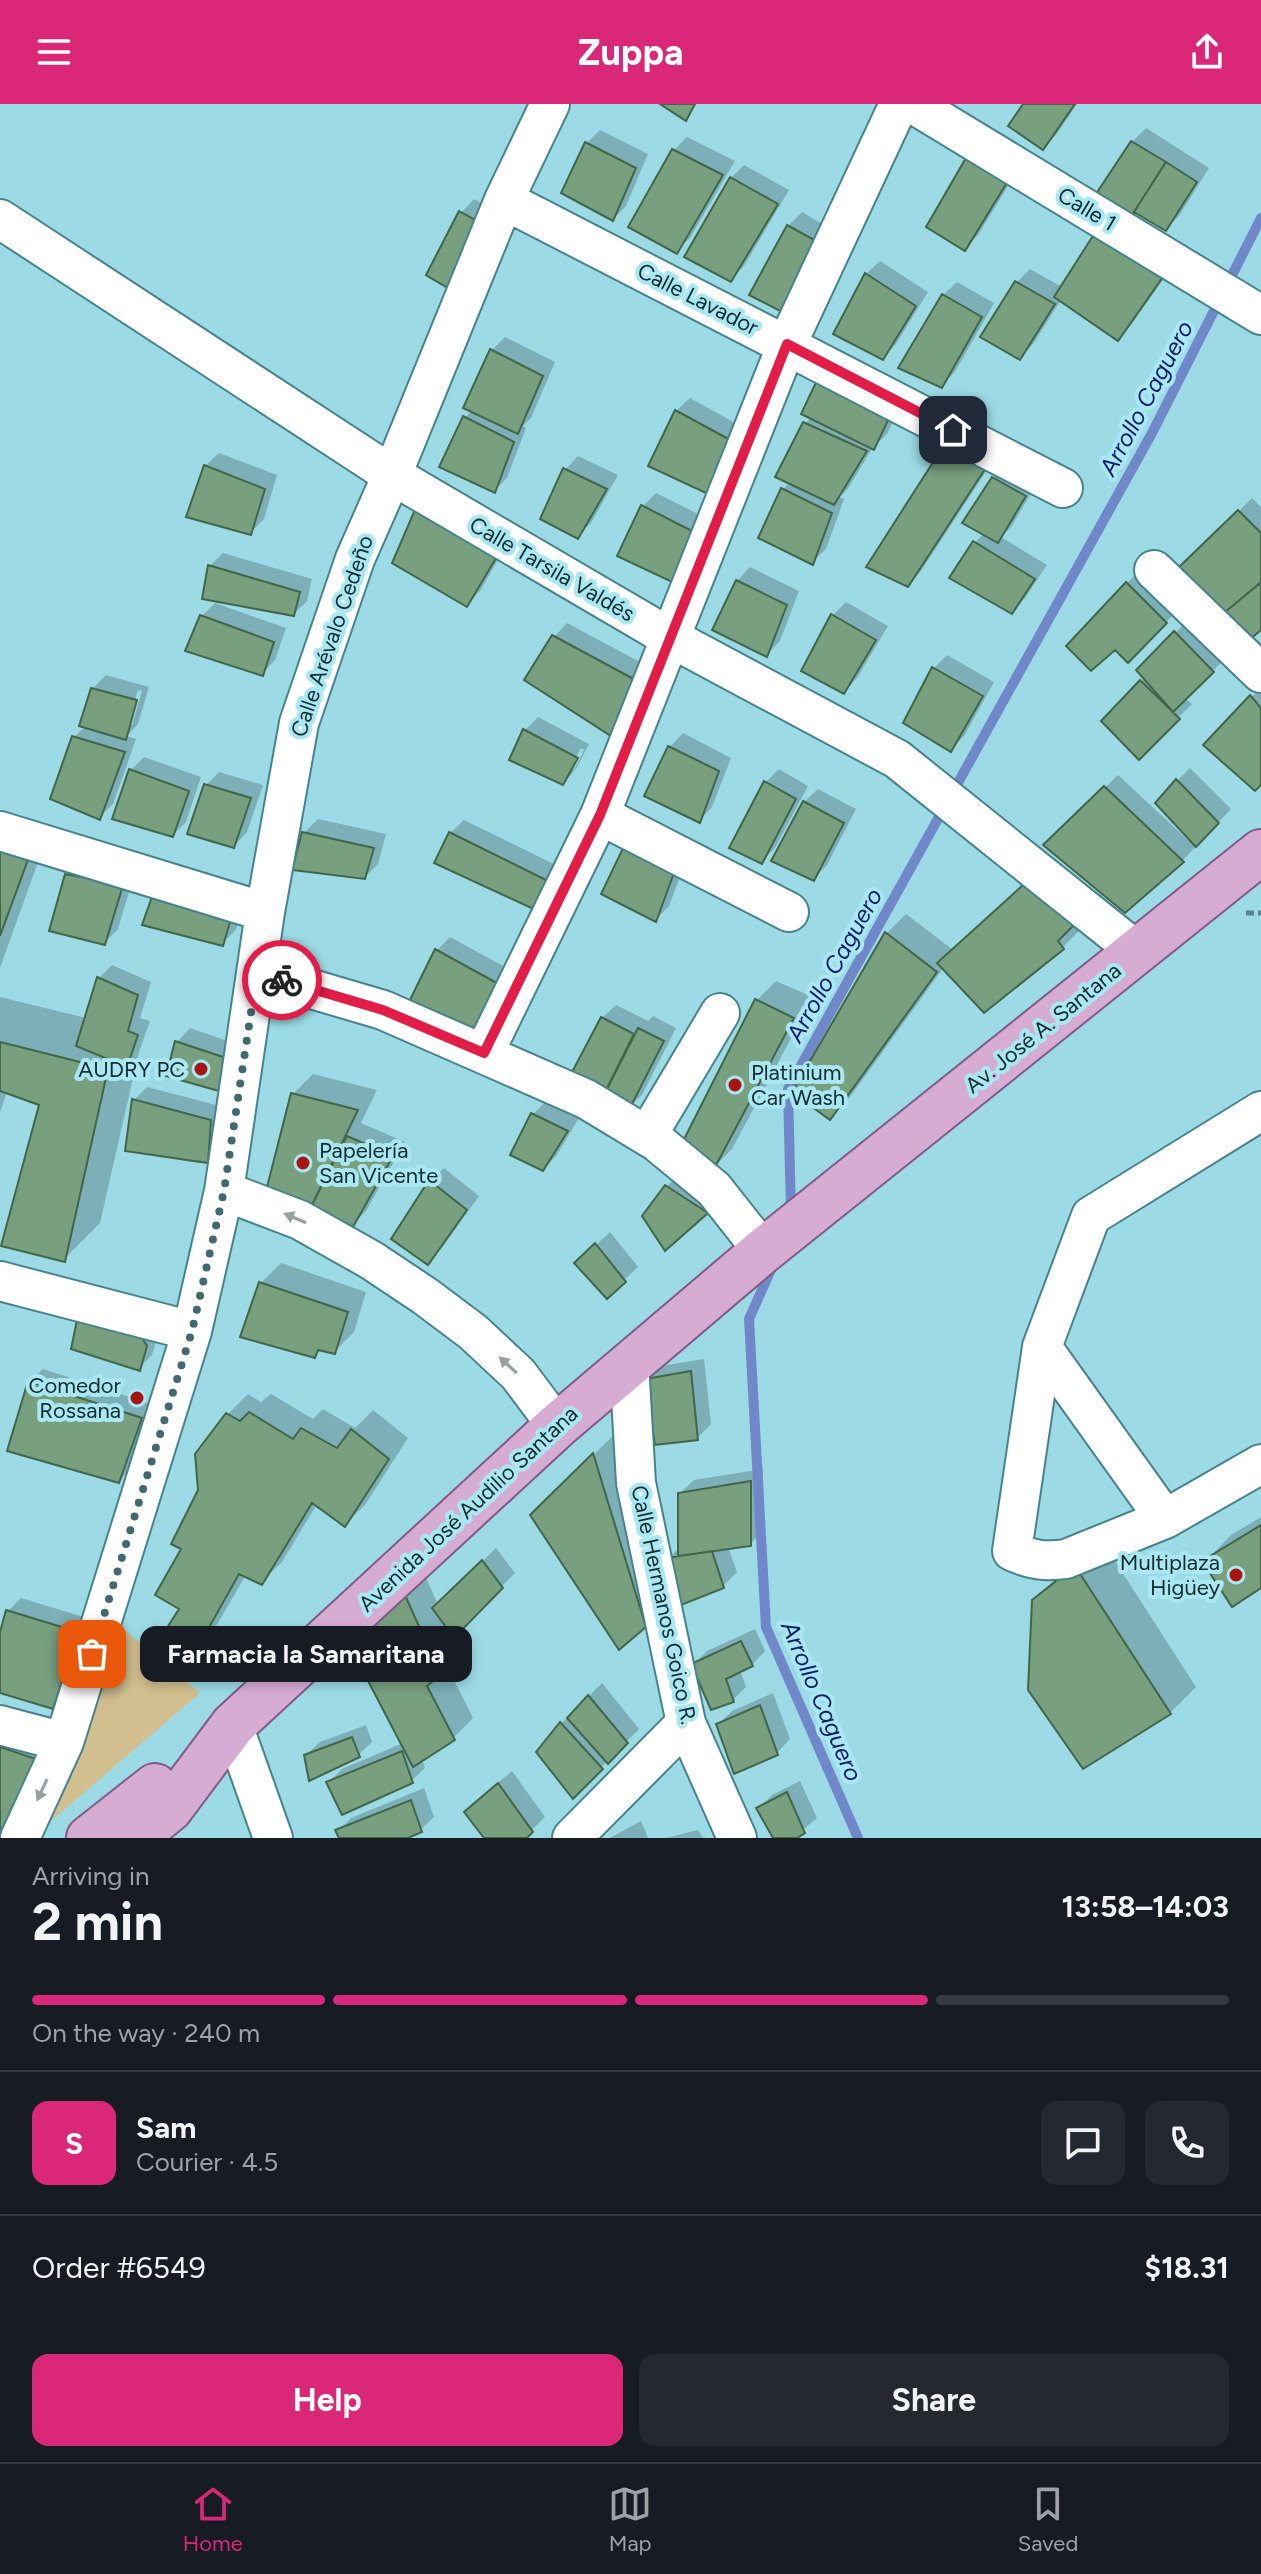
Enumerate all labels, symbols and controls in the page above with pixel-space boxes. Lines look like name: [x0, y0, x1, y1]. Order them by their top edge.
icon: menu: [32, 30, 76, 74]
icon: share: [1185, 30, 1229, 74]
text: Zuppa: [578, 31, 683, 74]
street label: Calle 1: [1053, 181, 1121, 237]
street label: Calle Lavador: [633, 257, 764, 341]
water label: Arrollo Caguero: [1093, 316, 1199, 481]
pin: [919, 396, 987, 464]
icon: home: [931, 408, 975, 452]
street label: Calle Tarsila Valdés: [465, 511, 639, 627]
street label: Calle Arévalo Cedeño: [285, 532, 379, 740]
water label: Arrollo Caguero: [779, 883, 888, 1048]
courier: [242, 940, 322, 1020]
street label: Av. José A. Santana: [960, 957, 1126, 1099]
icon: bike: [260, 958, 304, 1002]
place label: AUDRY PC: [78, 1056, 185, 1083]
place label: Platinium Car Wash: [751, 1059, 845, 1111]
marker: AUDRY PC: [192, 1060, 210, 1078]
marker: Platinium Car Wash: [726, 1076, 744, 1094]
place label: Papelería San Vicente: [319, 1137, 438, 1189]
marker: Papelería San Vicente: [294, 1154, 312, 1172]
one-way arrow: [283, 1212, 307, 1225]
one-way arrow: [499, 1356, 518, 1374]
place label: Comedor Rossana: [29, 1372, 122, 1424]
marker: Comedor Rossana: [128, 1389, 146, 1407]
street label: Avenida José Audilio Santana: [353, 1400, 583, 1618]
street label: Calle Hermanos Goico R.: [625, 1483, 703, 1727]
place label: Multiplaza Higüey: [1120, 1549, 1220, 1601]
marker: Multiplaza Higüey: [1227, 1566, 1245, 1584]
water label: Arrollo Caguero: [775, 1616, 869, 1786]
pin: [58, 1620, 126, 1688]
callout: Farmacia la Samaritana: [140, 1626, 472, 1682]
icon: bag: [70, 1632, 114, 1676]
text: Farmacia la Samaritana: [167, 1638, 445, 1670]
one-way arrow: [35, 1778, 49, 1802]
text: Arriving in: [32, 1860, 150, 1892]
text: 13:58–14:03: [1062, 1888, 1229, 1925]
text: 2 min: [32, 1891, 163, 1953]
text: On the way · 240 m: [32, 2017, 260, 2049]
button: chat: [1041, 2101, 1125, 2185]
button: phone: [1145, 2101, 1229, 2185]
text: Sam: [136, 2109, 196, 2146]
text: S: [65, 2125, 83, 2162]
text: Courier · 4.5: [136, 2146, 278, 2178]
text: Order #6549: [32, 2249, 206, 2286]
text: $18.31: [1145, 2249, 1229, 2286]
button: Help: [32, 2354, 623, 2446]
button: Share: [639, 2354, 1229, 2446]
tab: Home: [183, 2482, 243, 2557]
tab: Map: [608, 2482, 652, 2557]
tab: Saved: [1018, 2482, 1078, 2557]

